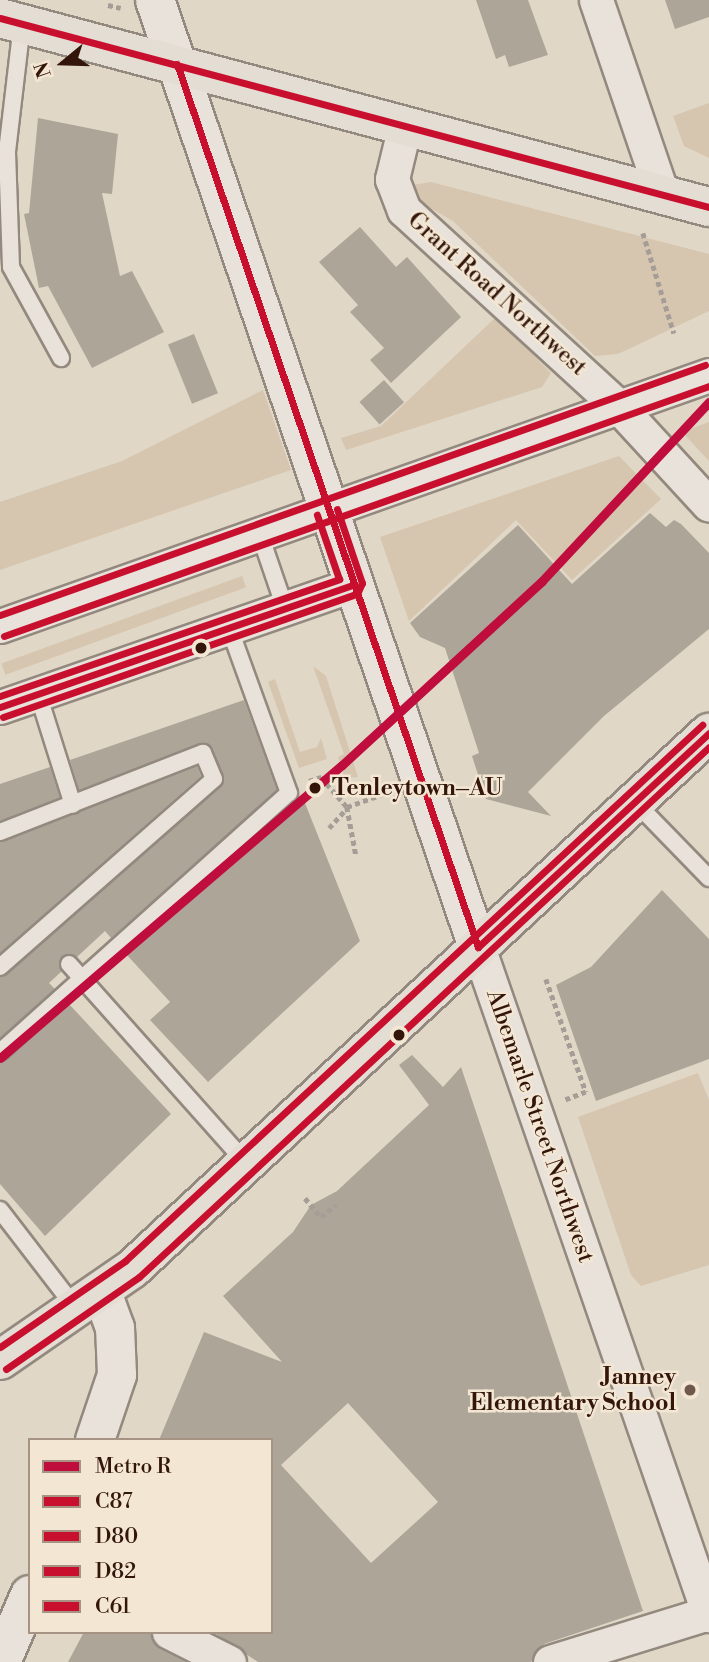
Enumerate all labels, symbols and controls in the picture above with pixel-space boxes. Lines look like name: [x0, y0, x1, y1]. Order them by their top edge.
north arrow: [28, 28, 98, 98]
text: N: [29, 59, 57, 81]
street label: Grant Road Northwest: [402, 206, 592, 382]
unlabelled marker: [194, 641, 208, 655]
place label: Tenleytown–AU: [332, 774, 503, 802]
marker: Tenleytown–AU: [304, 777, 326, 799]
street label: Albemarle Street Northwest: [480, 986, 600, 1266]
unlabelled marker: [392, 1028, 406, 1042]
place label: Janney Elementary School: [470, 1363, 676, 1417]
marker: Janney Elementary School: [682, 1382, 698, 1398]
legend: [28, 1438, 273, 1634]
text: Metro R: [95, 1454, 171, 1480]
text: C87: [95, 1489, 133, 1515]
text: D80: [95, 1524, 138, 1550]
text: D82: [95, 1559, 136, 1585]
text: C61: [95, 1594, 131, 1620]

